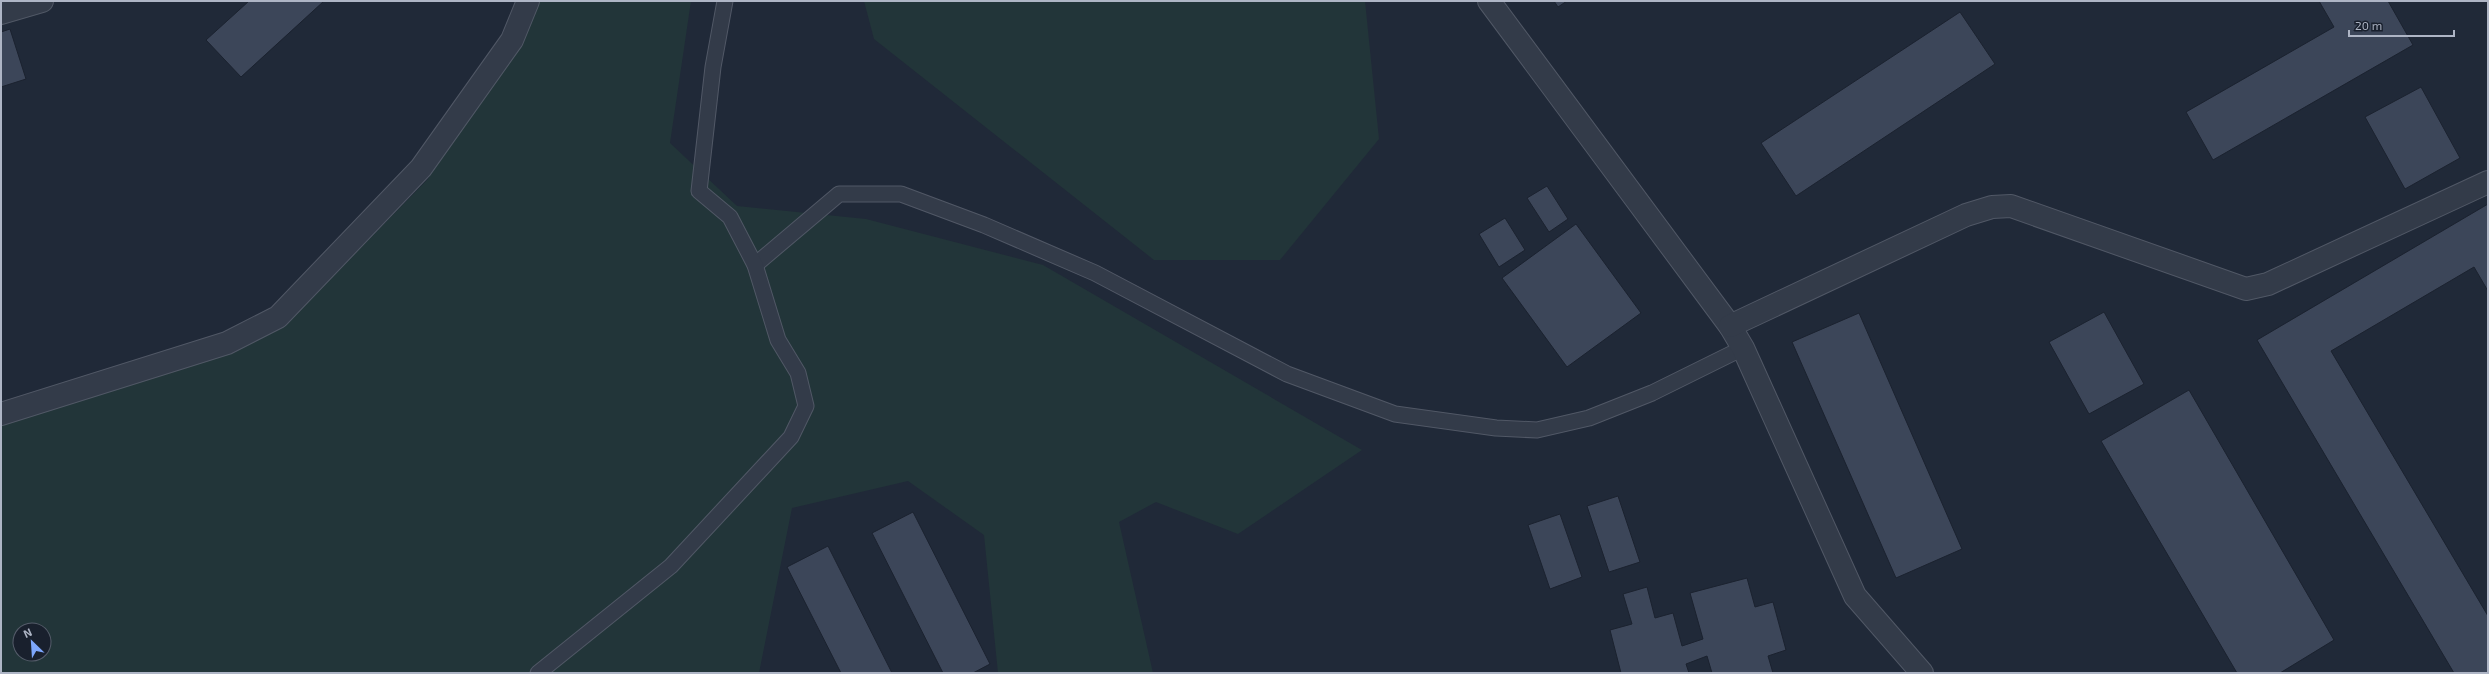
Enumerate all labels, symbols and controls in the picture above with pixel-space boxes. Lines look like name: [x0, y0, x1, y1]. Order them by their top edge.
scale bar: [2349, 12, 2454, 38]
text: 20 m: [2355, 18, 2382, 32]
north arrow: [12, 622, 52, 662]
text: N: [21, 625, 34, 640]

